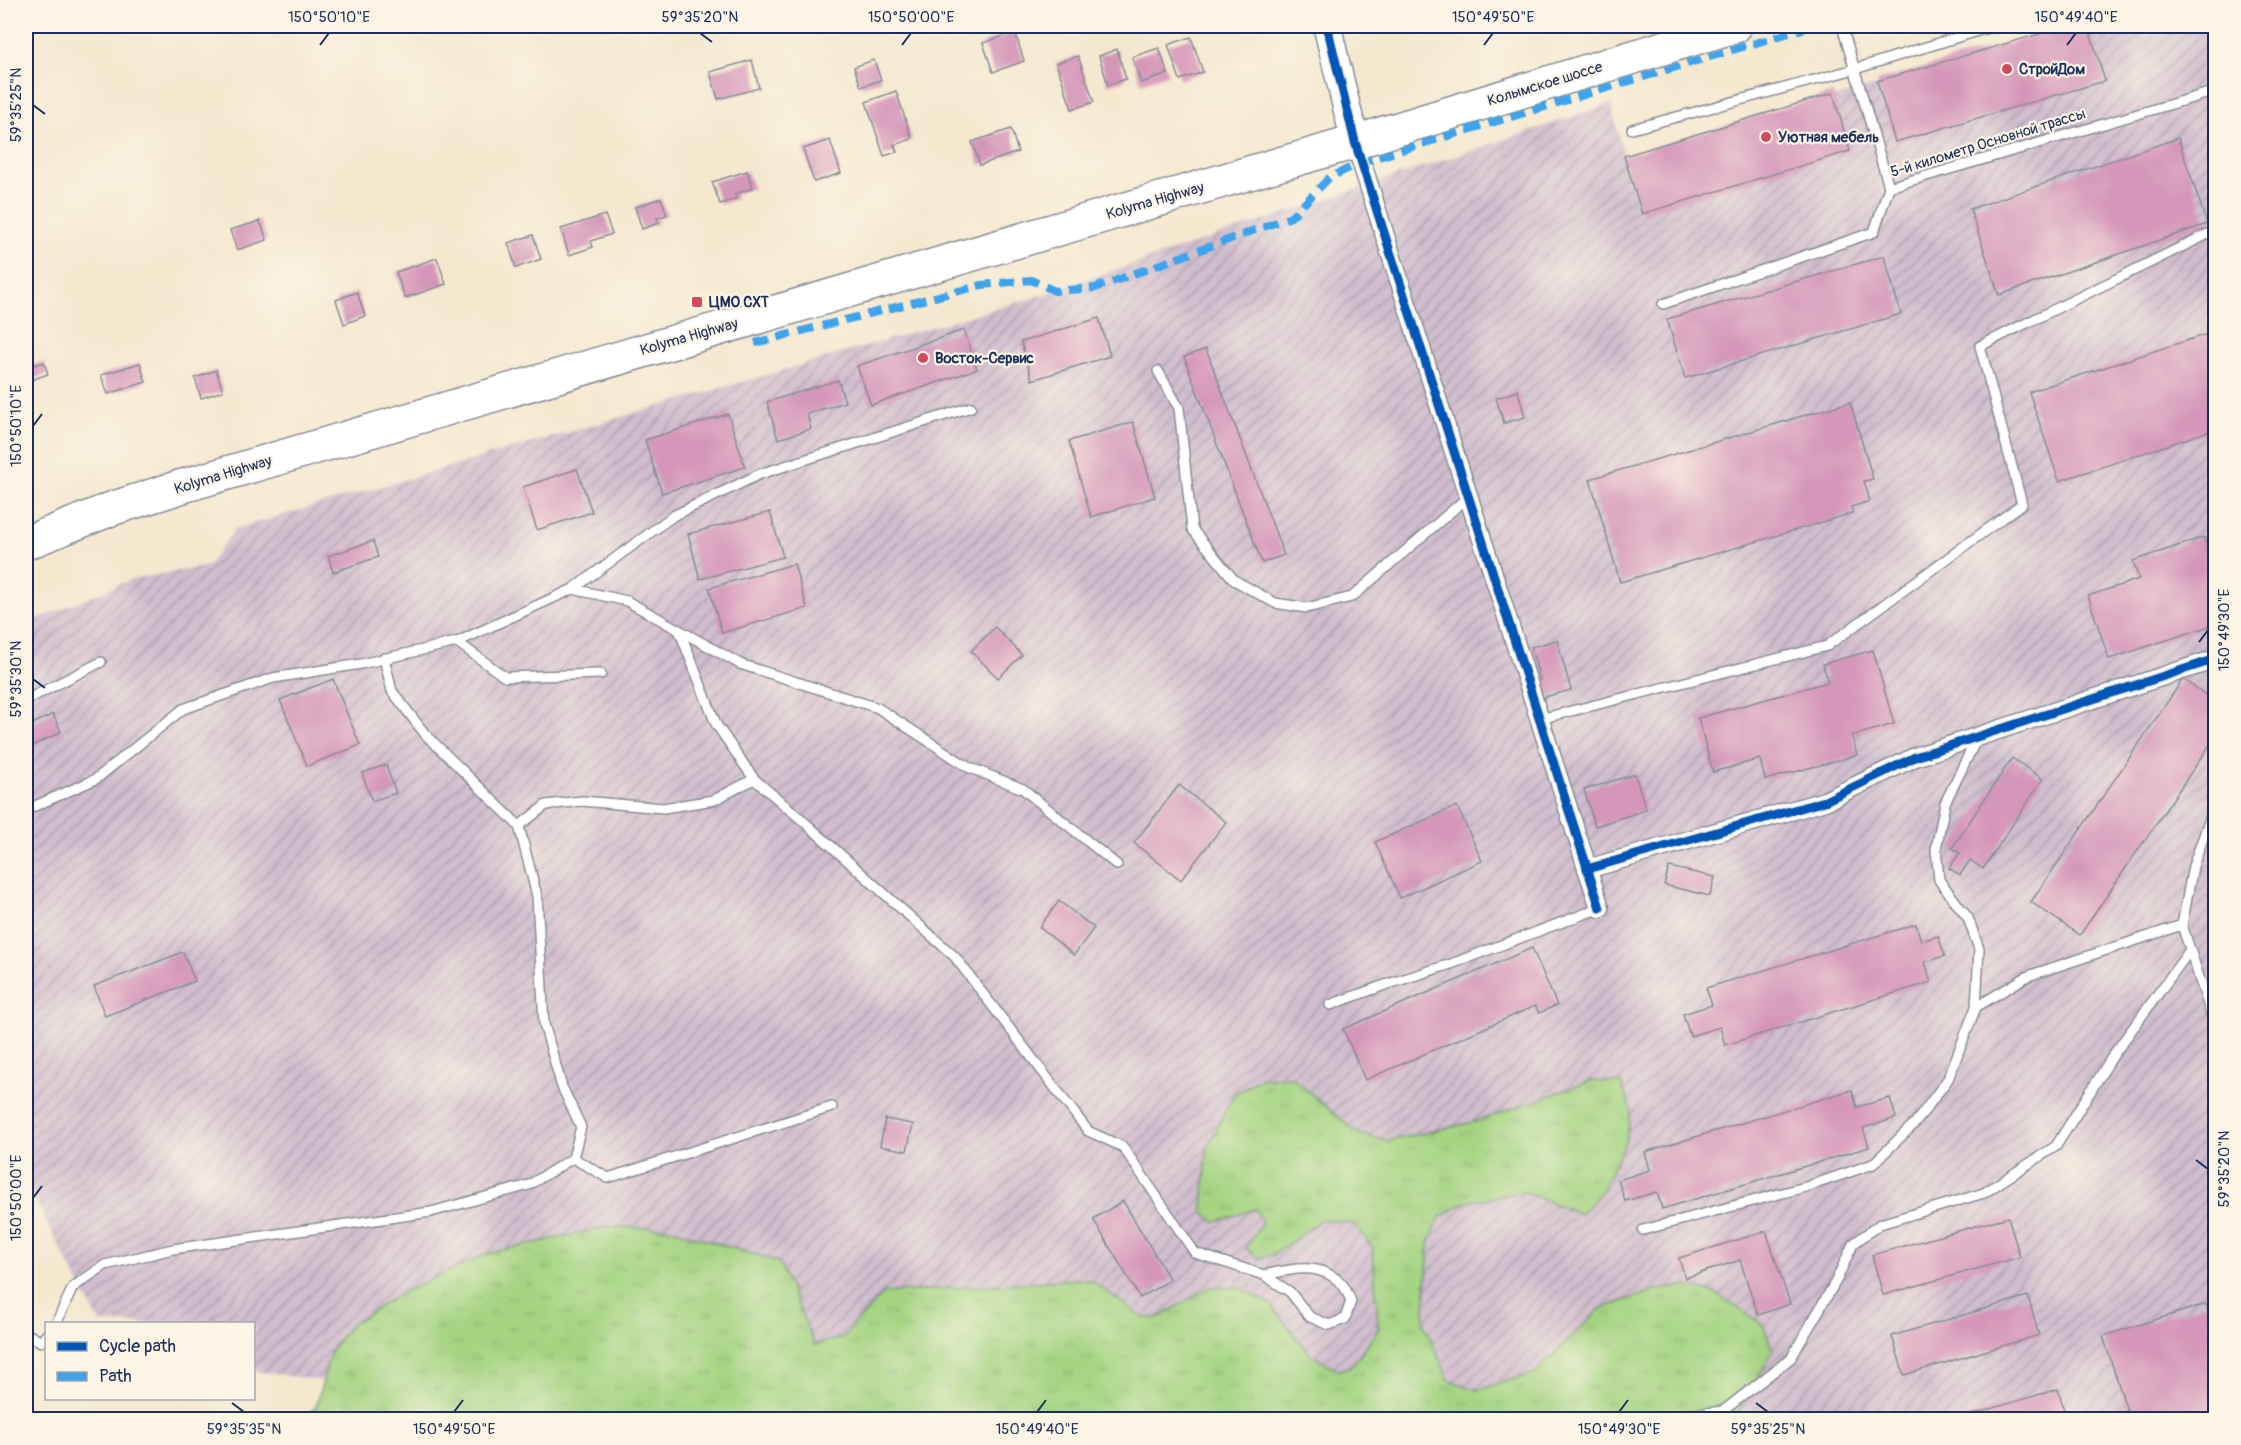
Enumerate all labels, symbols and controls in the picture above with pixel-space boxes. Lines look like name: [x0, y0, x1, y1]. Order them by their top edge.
text: 150°50'10"E: [288, 8, 370, 27]
text: 59°35'20"N: [662, 8, 738, 27]
text: 150°50'00"E: [868, 8, 954, 27]
text: 150°49'50"E: [1452, 8, 1534, 27]
text: 150°49'40"E: [2034, 8, 2118, 27]
street label: Колымское шоссе: [1485, 57, 1605, 111]
place label: СтройДом: [2019, 60, 2085, 79]
marker: СтройДом: [2000, 62, 2014, 76]
text: 59°35'25"N: [7, 68, 26, 142]
street label: 5-й километр Основной трассы: [1888, 104, 2088, 182]
place label: Уютная мебель: [1778, 128, 1879, 147]
marker: Уютная мебель: [1759, 130, 1773, 144]
street label: Kolyma Highway: [1104, 178, 1207, 224]
place label: ЦМО СХТ: [709, 293, 770, 312]
marker: ЦМО СХТ: [690, 295, 704, 309]
street label: Kolyma Highway: [638, 314, 741, 360]
place label: Восток-Сервис: [935, 349, 1034, 368]
marker: Восток-Сервис: [916, 351, 930, 365]
text: 150°50'10"E: [7, 385, 26, 467]
street label: Kolyma Highway: [172, 451, 275, 499]
text: 150°49'30"E: [2215, 588, 2234, 671]
text: 59°35'30"N: [7, 641, 26, 717]
text: 59°35'20"N: [2215, 1131, 2234, 1207]
text: 150°50'00"E: [7, 1155, 26, 1241]
legend: [45, 1322, 255, 1400]
text: Cycle path: [99, 1335, 176, 1358]
text: Path: [99, 1365, 132, 1388]
text: 59°35'35"N: [207, 1420, 281, 1439]
text: 150°49'50"E: [413, 1420, 495, 1439]
text: 150°49'40"E: [995, 1420, 1079, 1439]
text: 150°49'30"E: [1578, 1420, 1661, 1439]
text: 59°35'25"N: [1731, 1420, 1805, 1439]

